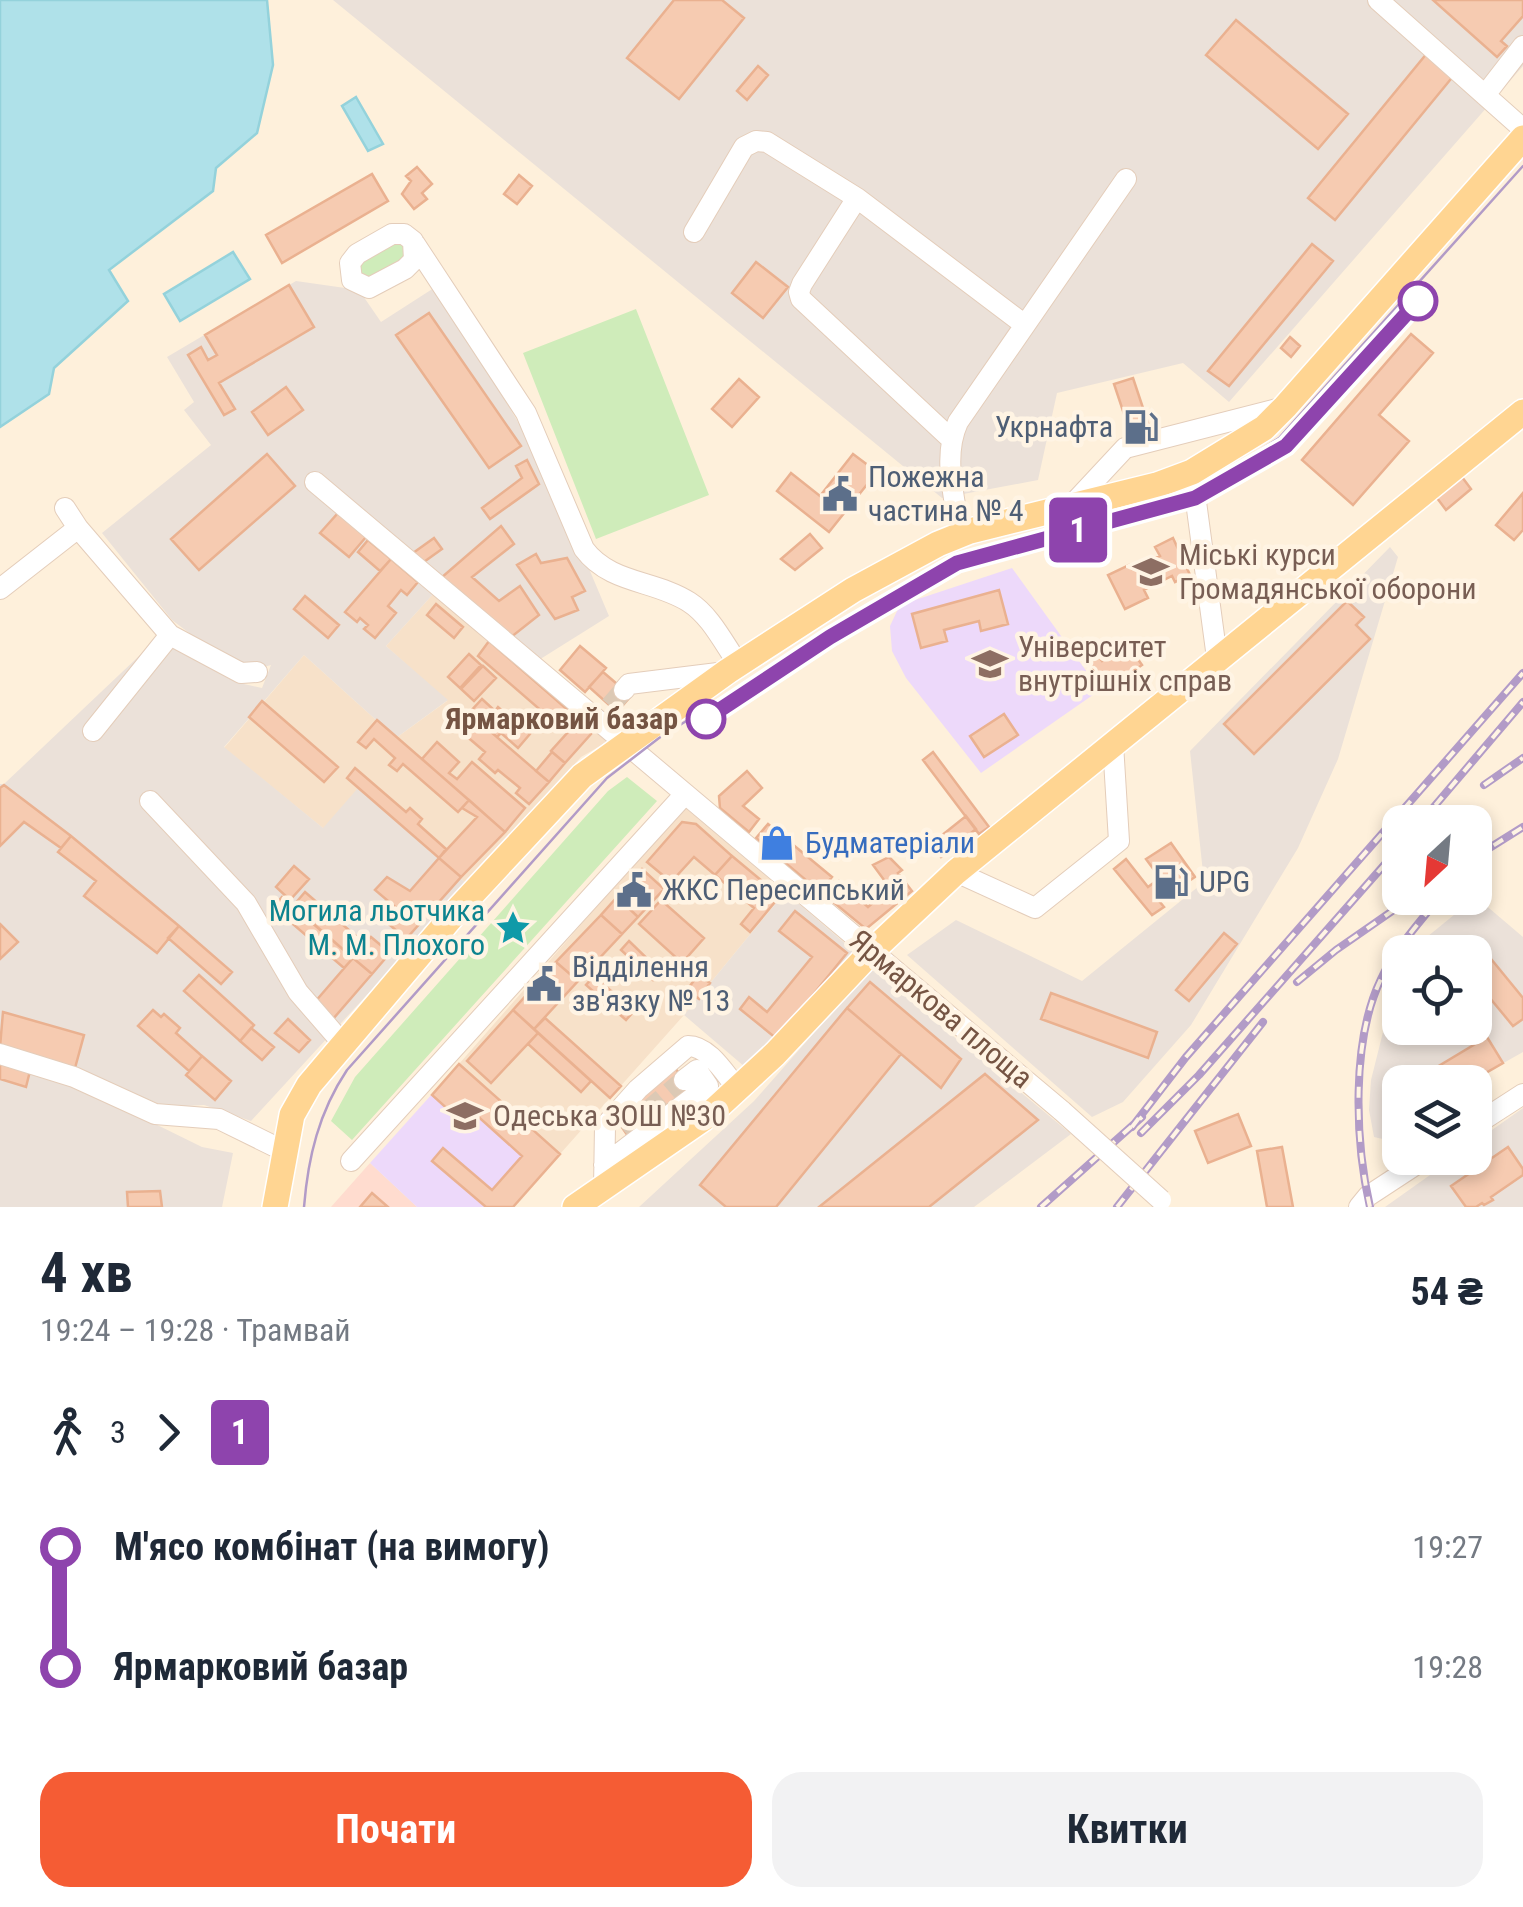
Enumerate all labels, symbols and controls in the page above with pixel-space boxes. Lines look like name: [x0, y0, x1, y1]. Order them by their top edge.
unlabelled marker: [1399, 282, 1437, 320]
fuel station icon: Укрнафта: [1122, 408, 1160, 446]
place label: Укрнафта: [995, 409, 1113, 444]
place label: Пожежна частина № 4: [868, 459, 1023, 528]
public building icon: Пожежна частина № 4: [821, 475, 859, 513]
line badge: 1: [1046, 498, 1110, 562]
text: 1: [1069, 510, 1087, 551]
place label: Міські курси Громадянської оборони: [1179, 537, 1476, 606]
school or university icon: Міські курси Громадянської оборони: [1132, 553, 1170, 591]
place label: Університет внутрішніх справ: [1018, 629, 1232, 698]
school or university icon: Університет внутрішніх справ: [971, 645, 1009, 683]
marker: Ярмарковий базар: [687, 700, 725, 738]
place label: Ярмарковий базар: [445, 701, 678, 736]
north arrow: [1382, 805, 1492, 915]
map controls: [1382, 805, 1492, 1175]
shop icon: Будматеріали: [758, 824, 796, 862]
place label: Будматеріали: [805, 825, 975, 860]
fuel station icon: UPG: [1152, 863, 1190, 901]
place label: UPG: [1199, 864, 1250, 899]
public building icon: ЖКС Пересипський: [615, 871, 653, 909]
place label: ЖКС Пересипський: [662, 872, 905, 907]
place label: Могила льотчика М. М. Плохого: [269, 893, 485, 962]
place icon: Могила льотчика М. М. Плохого: [494, 909, 532, 947]
street label: Ярмаркова площа: [843, 922, 1040, 1095]
button: locate: [1382, 935, 1492, 1045]
place label: Відділення зв'язку № 13: [572, 949, 730, 1018]
public building icon: Відділення зв'язку № 13: [525, 965, 563, 1003]
button: layers: [1382, 1065, 1492, 1175]
school or university icon: Одеська ЗОШ №30: [446, 1097, 484, 1135]
place label: Одеська ЗОШ №30: [493, 1098, 726, 1133]
text: 4 хв: [40, 1241, 133, 1305]
text: 54 ₴: [1410, 1270, 1483, 1314]
text: 19:24 – 19:28 · Трамвай: [40, 1311, 351, 1349]
icon: walk: [40, 1405, 95, 1460]
icon: forward: [141, 1405, 196, 1460]
text: 1: [231, 1412, 249, 1453]
text: 3: [110, 1413, 126, 1451]
text: М'ясо комбінат (на вимогу): [114, 1525, 550, 1569]
text: 19:27: [1412, 1528, 1483, 1566]
text: Ярмарковий базар: [114, 1645, 408, 1689]
text: 19:28: [1412, 1648, 1483, 1686]
button: Почати: [40, 1772, 752, 1887]
button: Квитки: [772, 1772, 1483, 1887]

